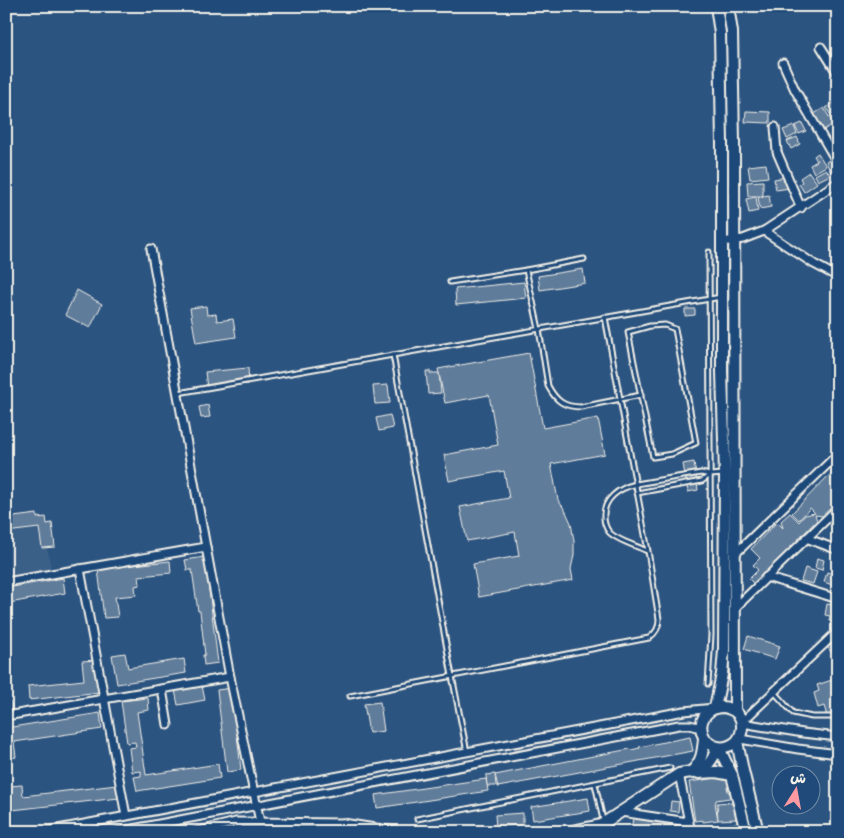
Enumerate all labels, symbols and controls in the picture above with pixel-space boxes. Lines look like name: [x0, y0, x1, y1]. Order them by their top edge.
north arrow: [772, 766, 822, 816]
text: ش: [789, 768, 808, 788]

